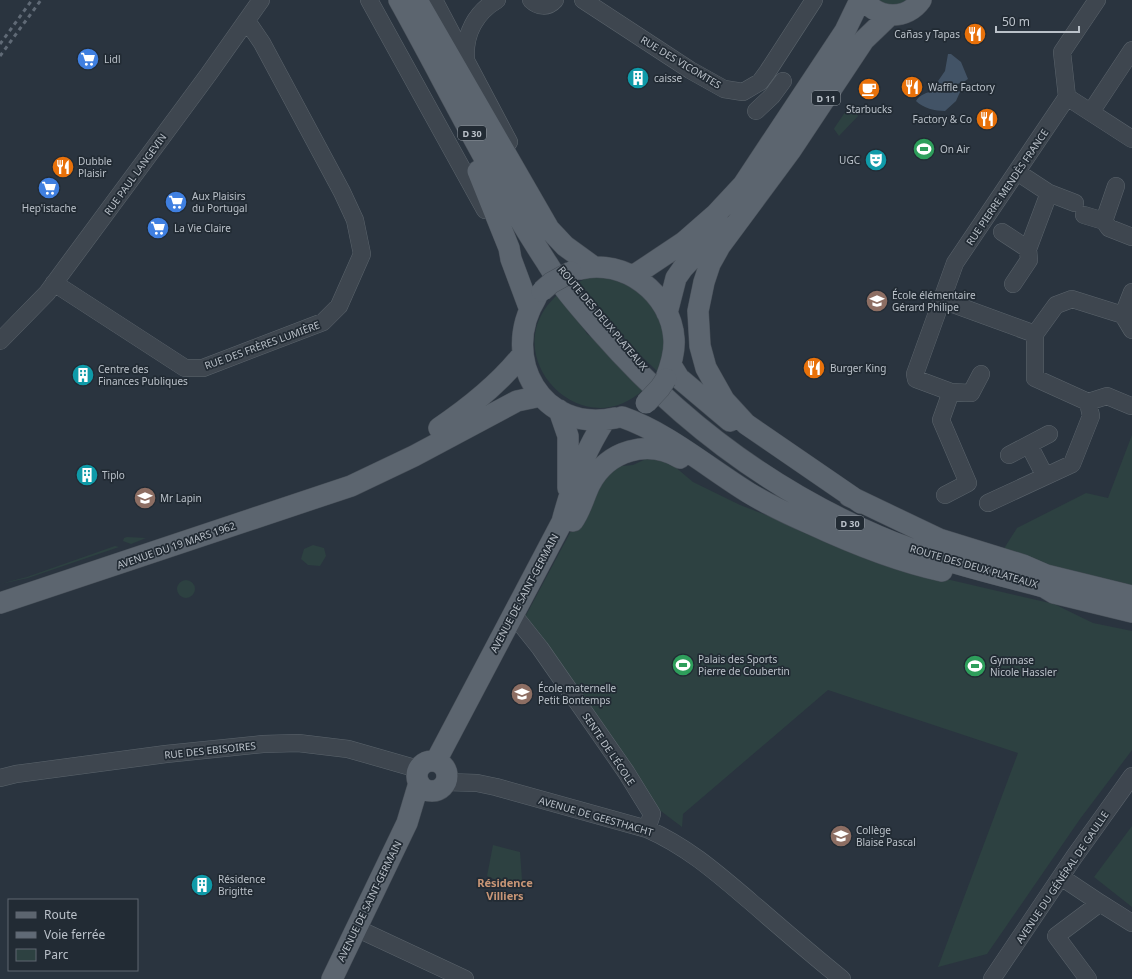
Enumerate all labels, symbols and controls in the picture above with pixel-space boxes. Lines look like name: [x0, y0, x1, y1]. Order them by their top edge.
scale bar: [996, 8, 1079, 34]
text: 50 m: [1002, 13, 1030, 30]
restaurant icon: Cañas y Tapas: [962, 21, 988, 47]
place label: Cañas y Tapas: [894, 27, 960, 41]
street label: RUE DES VICOMTES: [638, 32, 724, 92]
supermarket icon: Lidl: [75, 46, 101, 72]
place label: Lidl: [104, 52, 121, 66]
building icon: caisse: [625, 65, 651, 91]
place label: caisse: [654, 71, 683, 85]
restaurant icon: Waffle Factory: [899, 74, 925, 100]
cafe icon: Starbucks: [856, 76, 882, 102]
place label: Waffle Factory: [928, 80, 996, 94]
road number: D 11: [812, 91, 840, 105]
place label: Starbucks: [846, 102, 892, 116]
restaurant icon: Factory & Co: [974, 106, 1000, 132]
place label: Factory & Co: [913, 112, 972, 126]
road number: D 30: [458, 126, 486, 140]
street label: RUE PIERRE MENDÈS FRANCE: [963, 126, 1051, 248]
street label: RUE PAUL LANGEVIN: [101, 130, 169, 218]
sports icon: On Air: [911, 136, 937, 162]
place label: On Air: [940, 142, 970, 156]
theatre icon: UGC: [863, 147, 889, 173]
place label: UGC: [839, 153, 861, 167]
restaurant icon: Dubble Plaisir: [50, 154, 76, 180]
place label: Dubble Plaisir: [78, 154, 112, 180]
supermarket icon: Hep'istache: [36, 175, 62, 201]
supermarket icon: Aux Plaisirs du Portugal: [163, 189, 189, 215]
place label: Aux Plaisirs du Portugal: [192, 189, 247, 215]
place label: Hep'istache: [22, 201, 77, 215]
supermarket icon: La Vie Claire: [145, 215, 171, 241]
place label: La Vie Claire: [174, 221, 231, 235]
street label: ROUTE DES DEUX PLATEAUX: [555, 263, 651, 373]
school or university icon: École élémentaire Gérard Philipe: [864, 288, 890, 314]
place label: École élémentaire Gérard Philipe: [892, 288, 976, 314]
street label: RUE DES FRÈRES LUMIÈRE: [202, 318, 322, 372]
restaurant icon: Burger King: [801, 355, 827, 381]
place label: Burger King: [830, 361, 886, 375]
building icon: Centre des Finances Publiques: [70, 362, 96, 388]
place label: Centre des Finances Publiques: [98, 362, 188, 388]
building icon: Tiplo: [74, 462, 100, 488]
place label: Tiplo: [102, 468, 125, 482]
school or university icon: Mr Lapin: [132, 485, 158, 511]
place label: Mr Lapin: [160, 491, 202, 505]
road number: D 30: [836, 516, 864, 530]
street label: AVENUE DU 19 MARS 1962: [115, 518, 237, 572]
street label: AVENUE DE SAINT-GERMAIN: [487, 531, 561, 655]
street label: ROUTE DES DEUX PLATEAUX: [908, 541, 1040, 591]
sports icon: Palais des Sports Pierre de Coubertin: [670, 652, 696, 678]
place label: Palais des Sports Pierre de Coubertin: [698, 652, 790, 678]
sports icon: Gymnase Nicole Hassler: [962, 653, 988, 679]
place label: Gymnase Nicole Hassler: [990, 653, 1057, 679]
school or university icon: École maternelle Petit Bontemps: [509, 681, 535, 707]
place label: École maternelle Petit Bontemps: [538, 681, 617, 707]
street label: SENTE DE L'ÉCOLE: [579, 710, 639, 788]
street label: RUE DES EBISOIRES: [163, 738, 257, 762]
street label: AVENUE DE GEESTHACHT: [537, 793, 655, 839]
street label: AVENUE DU GÉNÉRAL DE GAULLE: [1012, 808, 1112, 946]
school or university icon: Collège Blaise Pascal: [828, 823, 854, 849]
place label: Collège Blaise Pascal: [856, 823, 916, 849]
street label: AVENUE DE SAINT-GERMAIN: [334, 838, 404, 964]
building icon: Résidence Brigitte: [189, 872, 215, 898]
place label: Résidence Brigitte: [218, 872, 266, 898]
district label: Résidence Villiers: [477, 875, 533, 903]
legend: [8, 899, 138, 971]
text: Route: [44, 906, 77, 923]
text: Voie ferrée: [44, 926, 106, 943]
text: Parc: [44, 946, 69, 963]

